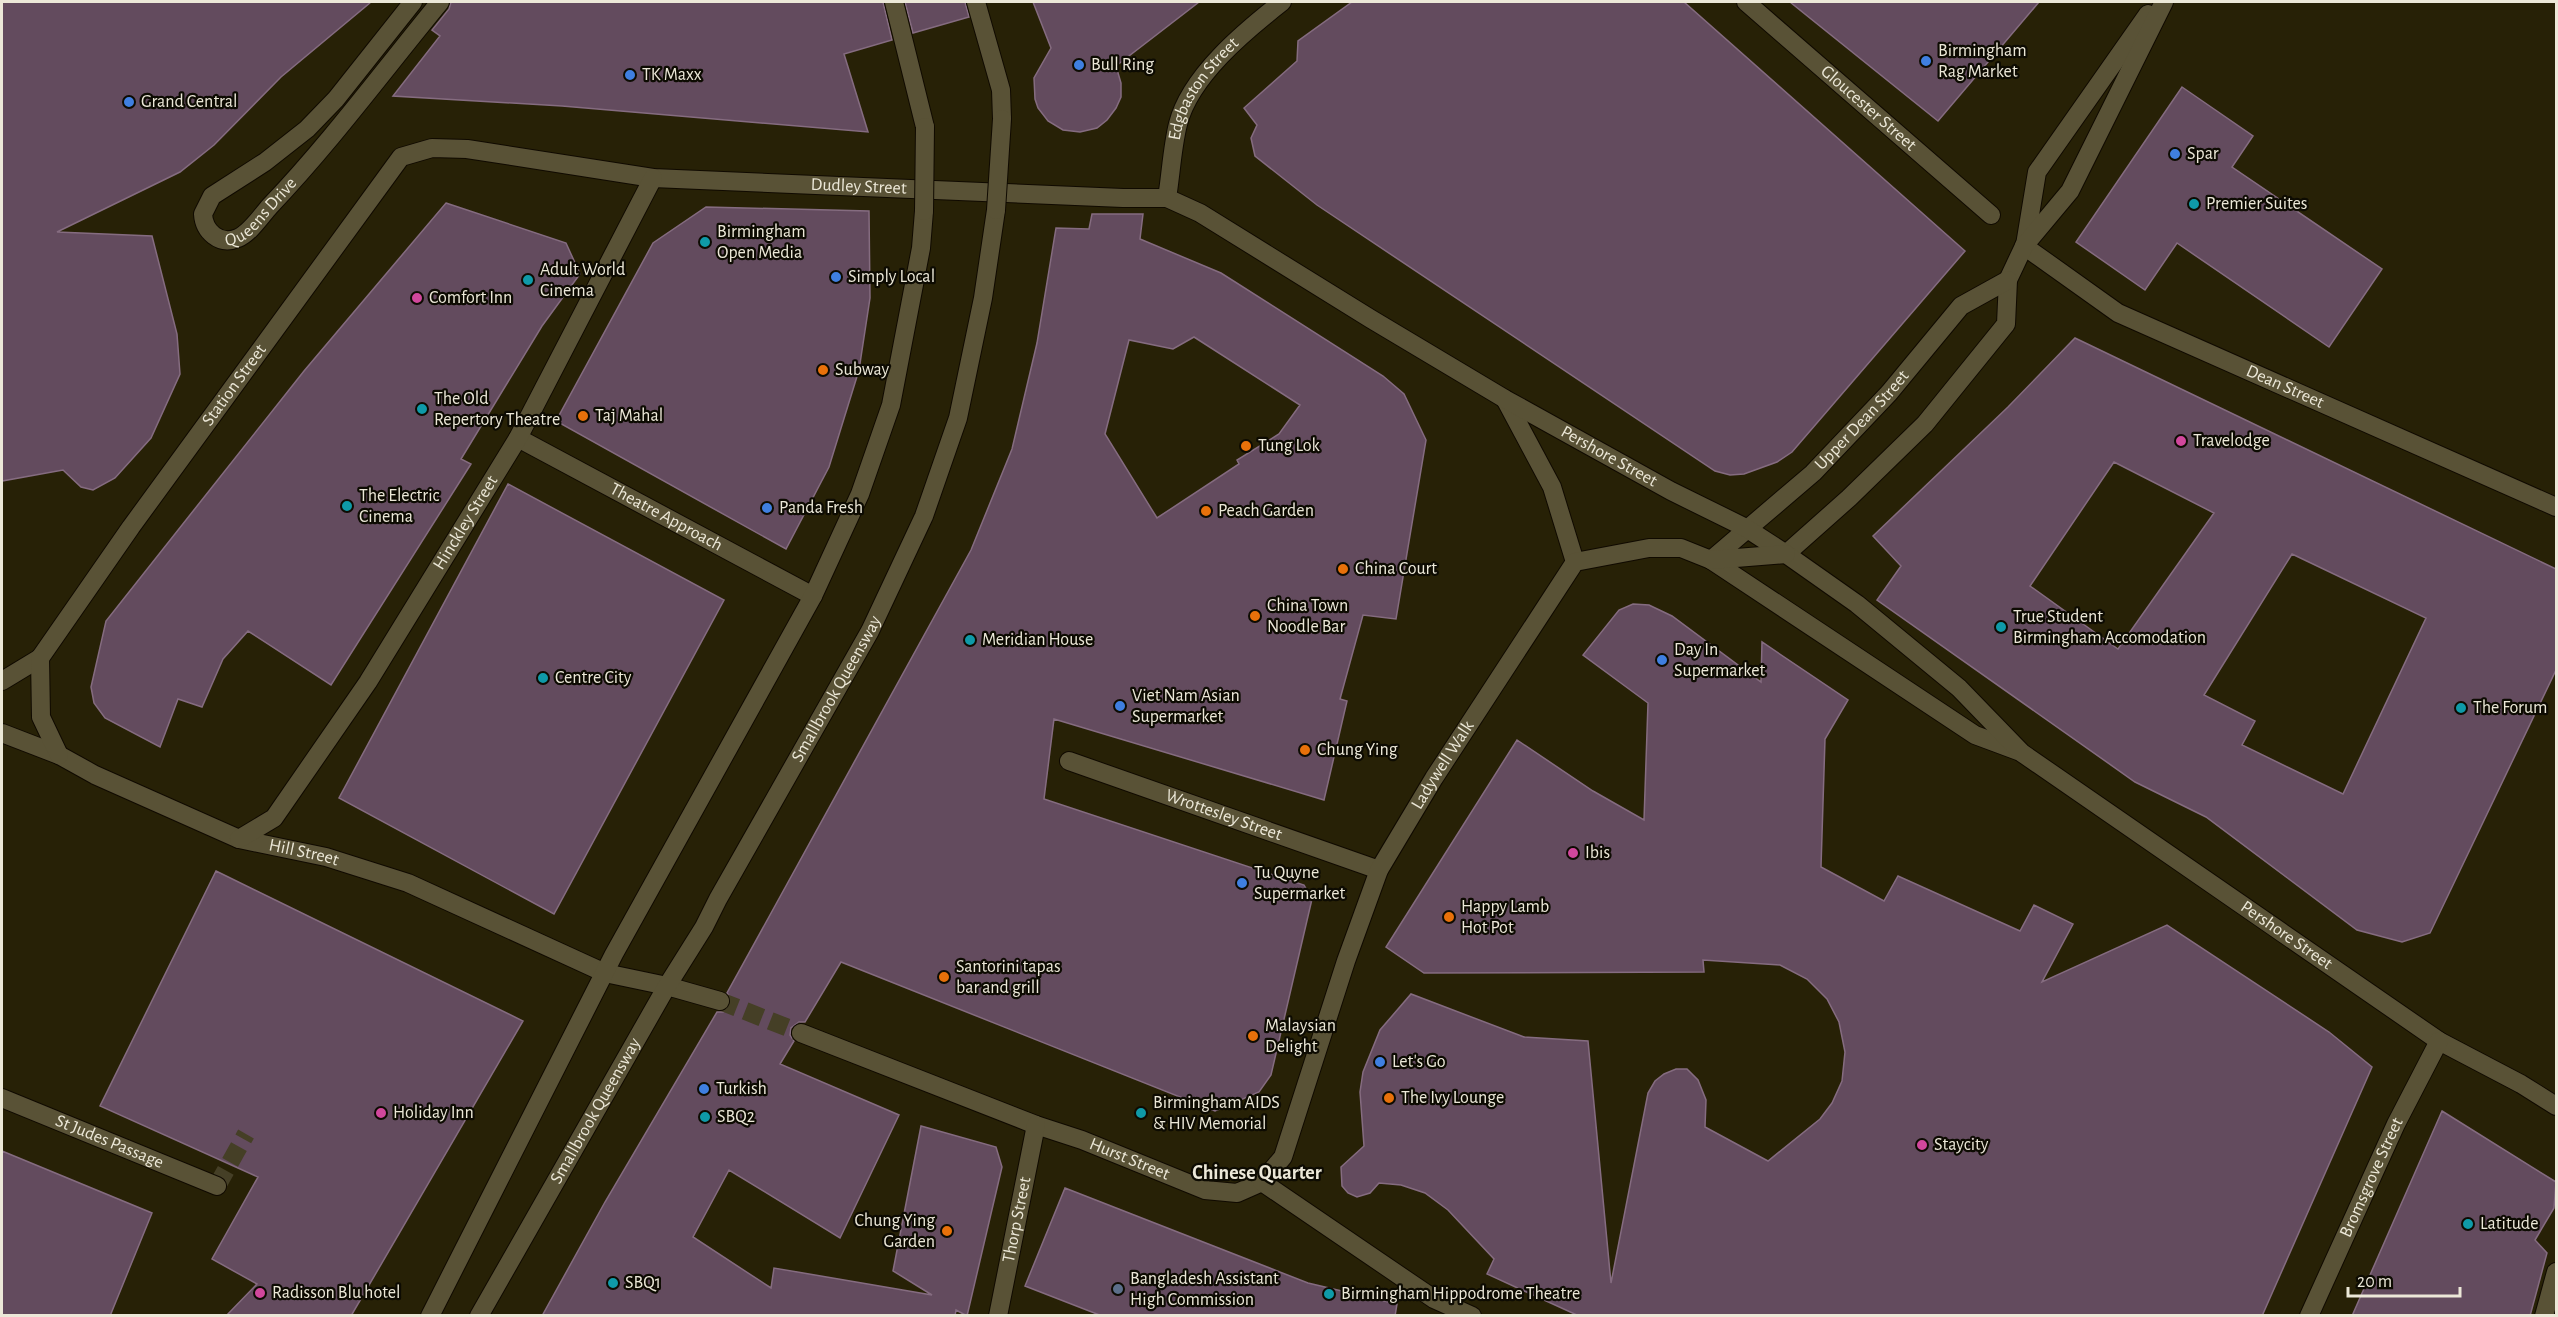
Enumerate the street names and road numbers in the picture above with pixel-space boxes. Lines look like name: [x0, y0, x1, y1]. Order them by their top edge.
street label: Edgbaston Street: [1166, 34, 1242, 142]
street label: Gloucester Street: [1817, 62, 1920, 155]
street label: Queens Drive: [224, 174, 300, 250]
street label: Dudley Street: [810, 176, 907, 198]
street label: Station Street: [199, 341, 270, 429]
street label: Dean Street: [2243, 362, 2327, 412]
street label: Upper Dean Street: [1812, 367, 1913, 474]
street label: Pershore Street: [1558, 423, 1660, 491]
street label: Hinckley Street: [430, 472, 502, 573]
street label: Theatre Approach: [607, 480, 725, 555]
street label: Smallbrook Queensway: [789, 613, 885, 765]
street label: Ladywell Walk: [1408, 717, 1478, 813]
street label: Wrottesley Street: [1163, 787, 1284, 844]
street label: Hill Street: [267, 836, 341, 870]
street label: Pershore Street: [2237, 898, 2336, 974]
street label: Smallbrook Queensway: [547, 1035, 645, 1187]
street label: St Judes Passage: [53, 1112, 166, 1172]
street label: Bromsgrove Street: [2337, 1114, 2407, 1240]
street label: Hurst Street: [1087, 1135, 1172, 1184]
street label: Thorp Street: [1000, 1175, 1034, 1264]

